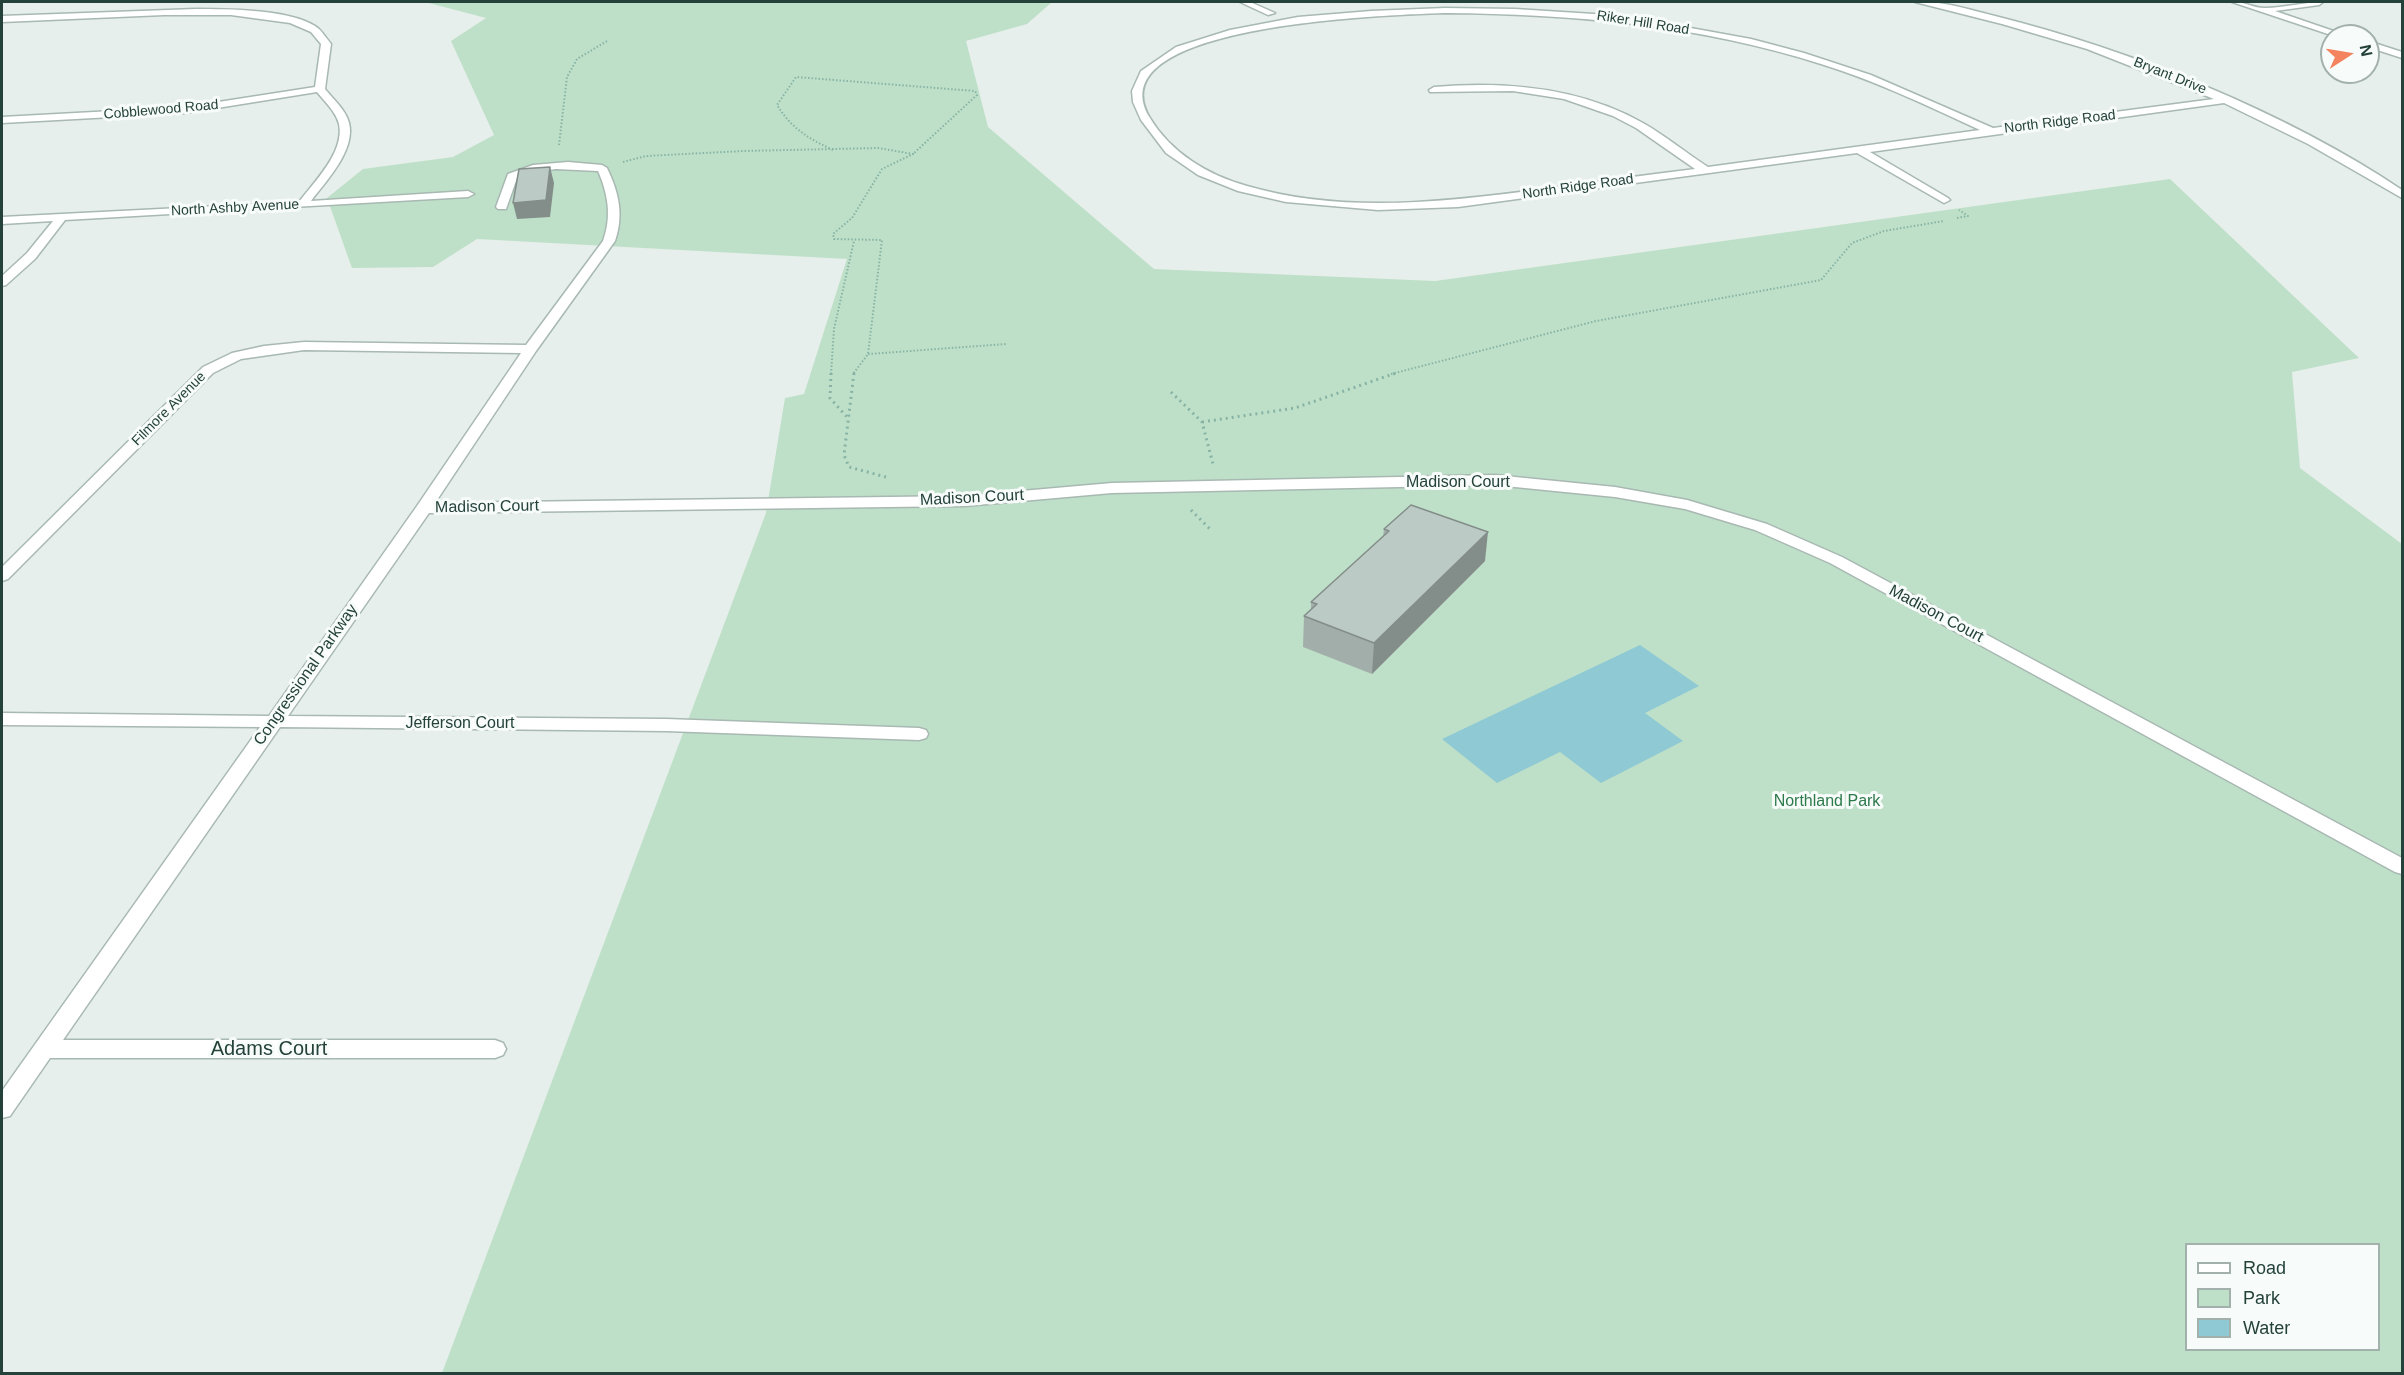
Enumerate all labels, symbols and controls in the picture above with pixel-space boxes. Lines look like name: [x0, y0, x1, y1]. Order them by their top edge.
street label: Riker Hill Road: [1596, 7, 1690, 39]
north arrow: [2320, 24, 2380, 84]
text: N: [2357, 43, 2376, 58]
street label: Bryant Drive: [2131, 54, 2209, 98]
street label: Cobblewood Road: [103, 97, 219, 123]
street label: North Ridge Road: [2003, 107, 2117, 137]
street label: North Ridge Road: [1521, 171, 1635, 203]
street label: North Ashby Avenue: [171, 196, 299, 220]
street label: Filmore Avenue: [128, 368, 210, 450]
street label: Madison Court: [1406, 473, 1510, 493]
street label: Madison Court: [920, 486, 1024, 510]
street label: Madison Court: [435, 496, 539, 518]
street label: Madison Court: [1886, 581, 1986, 647]
street label: Congressional Parkway: [250, 601, 362, 749]
street label: Jefferson Court: [405, 714, 515, 734]
park label: Northland Park: [1774, 792, 1880, 812]
street label: Adams Court: [211, 1037, 327, 1061]
legend: [2185, 1243, 2380, 1351]
text: Road: [2243, 1258, 2286, 1278]
text: Park: [2243, 1288, 2280, 1308]
text: Water: [2243, 1318, 2290, 1338]

